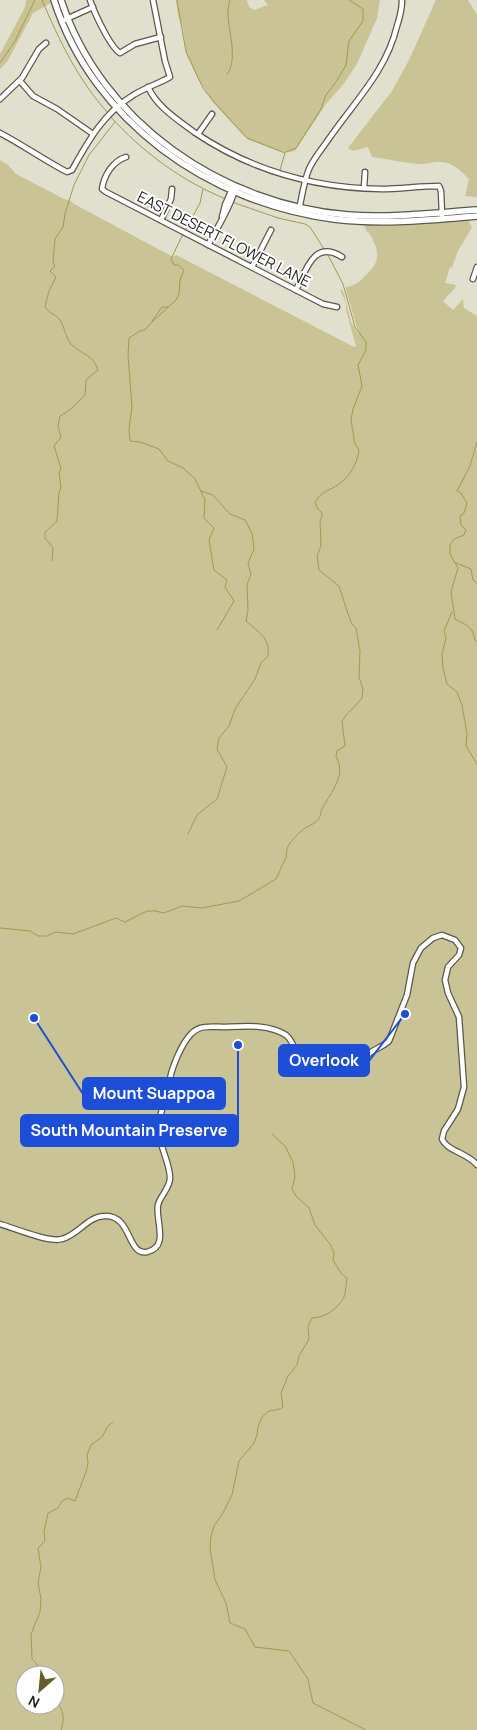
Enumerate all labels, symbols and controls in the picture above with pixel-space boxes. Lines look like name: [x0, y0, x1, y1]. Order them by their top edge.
street label: EAST DESERT FLOWER LANE: [134, 186, 314, 292]
callout: Overlook: [279, 1045, 369, 1076]
text: Overlook: [289, 1049, 359, 1071]
callout: Mount Suappoa: [83, 1078, 225, 1109]
text: Mount Suappoa: [93, 1082, 215, 1104]
callout: South Mountain Preserve: [21, 1115, 238, 1146]
text: South Mountain Preserve: [31, 1119, 228, 1141]
north arrow: [15, 1665, 65, 1715]
text: N: [25, 1691, 43, 1713]

